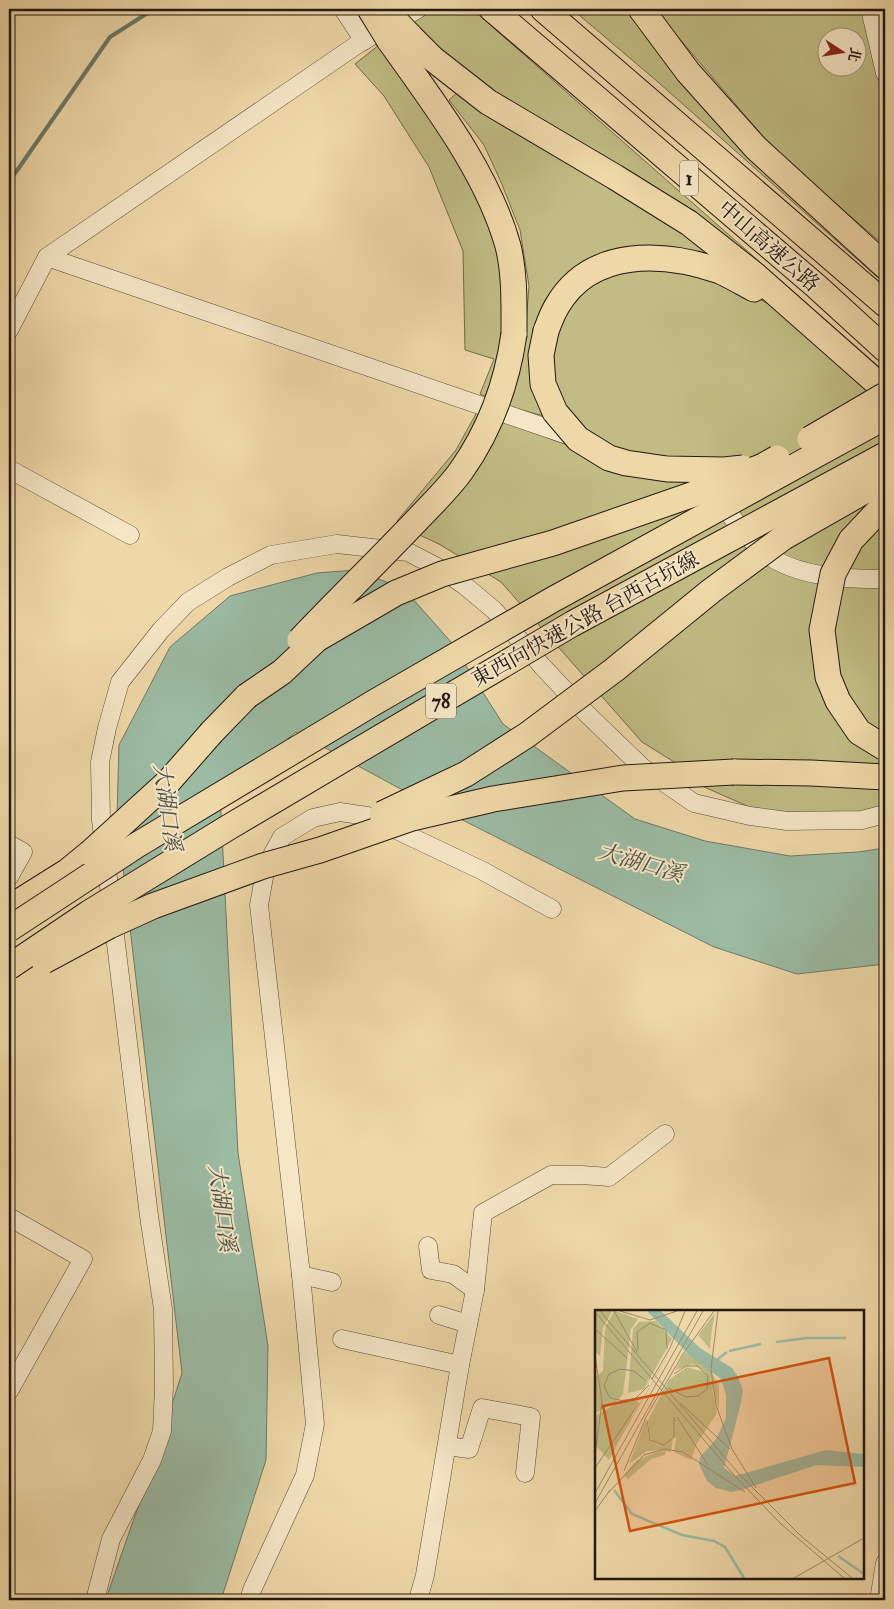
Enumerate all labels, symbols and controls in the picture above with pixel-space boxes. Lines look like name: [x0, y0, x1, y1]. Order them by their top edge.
north arrow: [816, 28, 866, 78]
text: 北: [844, 46, 864, 63]
road number: 1: [680, 160, 698, 196]
street label: 中山高速公路: [712, 195, 825, 298]
street label: 東西向快速公路 台西古坑線: [467, 545, 704, 693]
road number: 78: [426, 684, 456, 718]
water label: 大湖口溪: [147, 762, 187, 855]
water label: 大湖口溪: [595, 837, 689, 889]
water label: 大湖口溪: [202, 1163, 242, 1256]
inset map: [595, 1310, 864, 1579]

